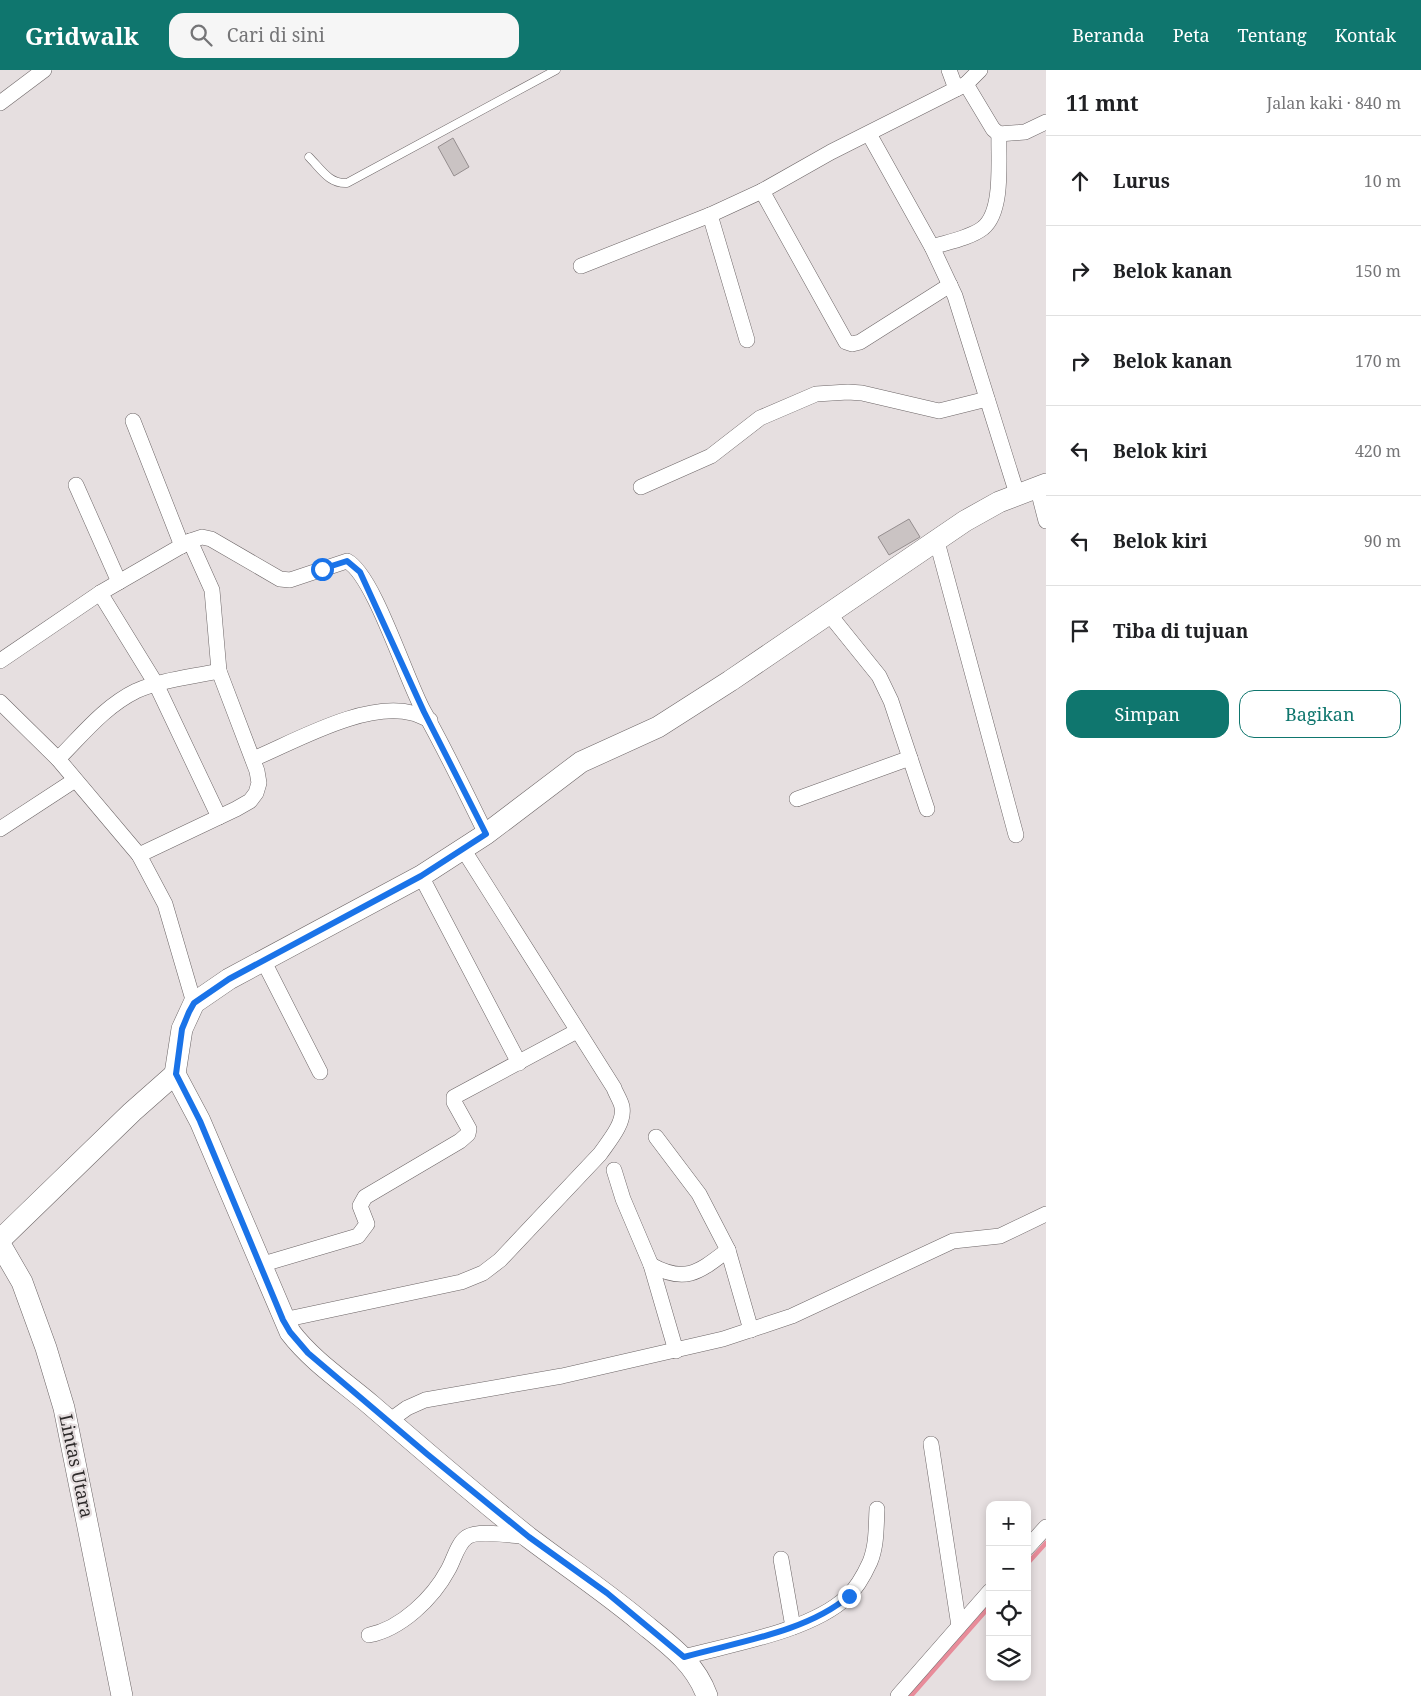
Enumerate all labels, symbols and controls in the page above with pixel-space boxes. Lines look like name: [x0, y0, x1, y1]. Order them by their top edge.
search box: [169, 13, 519, 58]
text: Gridwalk: [25, 19, 139, 52]
icon: search: [187, 21, 215, 49]
text: Cari di sini: [227, 22, 325, 48]
text: Beranda: [1072, 23, 1145, 47]
text: Peta: [1173, 23, 1210, 47]
text: Tentang: [1238, 23, 1307, 47]
text: Kontak: [1335, 23, 1396, 47]
text: 11 mnt: [1066, 89, 1138, 117]
text: Jalan kaki · 840 m: [1267, 92, 1401, 114]
icon: ahead: [1066, 167, 1094, 195]
text: Lurus: [1113, 168, 1170, 194]
text: 10 m: [1364, 170, 1401, 192]
icon: right: [1066, 257, 1094, 285]
text: Belok kanan: [1113, 258, 1232, 284]
text: 150 m: [1355, 260, 1401, 282]
icon: right: [1066, 347, 1094, 375]
text: Belok kanan: [1113, 348, 1232, 374]
text: 170 m: [1355, 350, 1401, 372]
icon: left: [1066, 437, 1094, 465]
text: Belok kiri: [1113, 438, 1207, 464]
text: 420 m: [1355, 440, 1401, 462]
icon: left: [1066, 527, 1094, 555]
text: Belok kiri: [1113, 528, 1207, 554]
text: 90 m: [1364, 530, 1401, 552]
route start: [311, 558, 334, 581]
icon: arrive: [1066, 617, 1094, 645]
text: Tiba di tujuan: [1113, 618, 1248, 644]
button: Simpan: [1066, 690, 1229, 738]
button: Bagikan: [1239, 690, 1401, 738]
street label: Lintas Utara: [54, 1412, 100, 1520]
map controls: [986, 1501, 1031, 1681]
button: +: [986, 1501, 1031, 1546]
button: −: [986, 1546, 1031, 1591]
route end: [838, 1585, 861, 1608]
button: locate: [986, 1591, 1031, 1636]
button: layers: [986, 1636, 1031, 1681]

